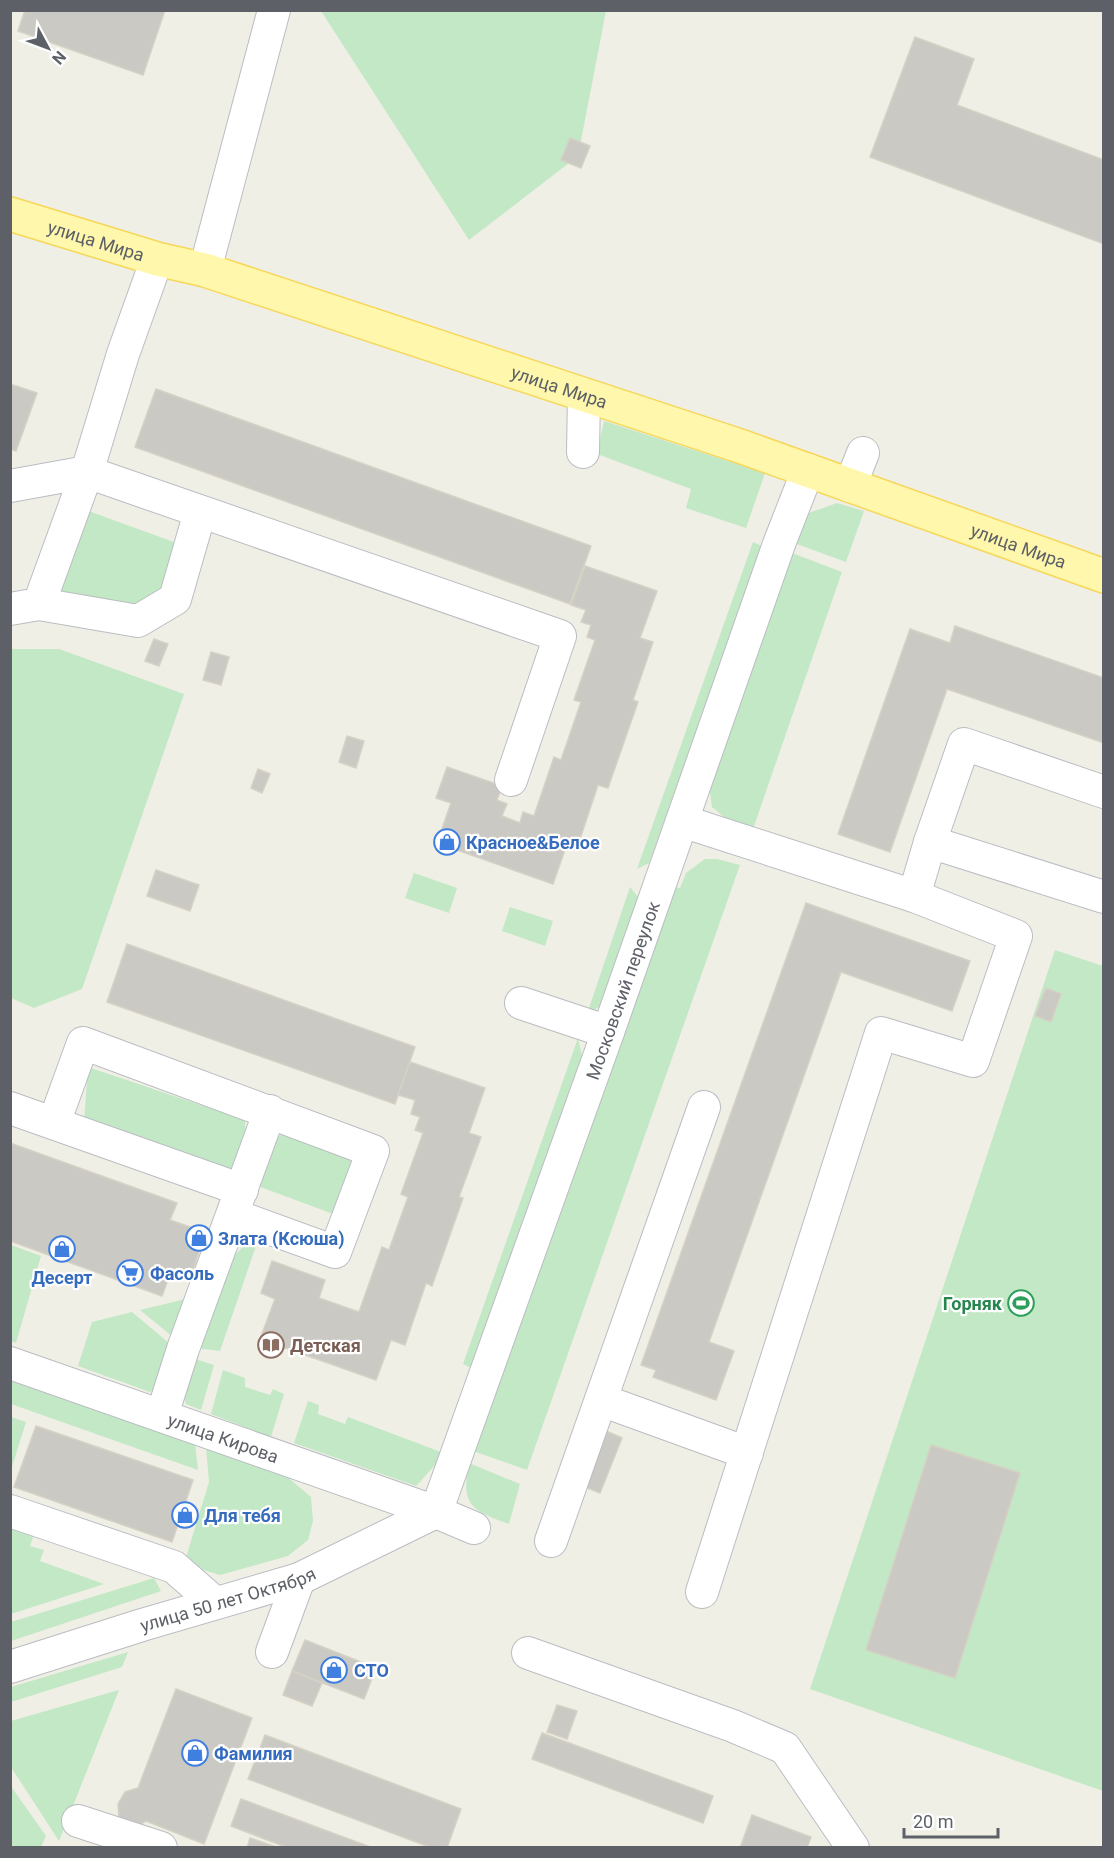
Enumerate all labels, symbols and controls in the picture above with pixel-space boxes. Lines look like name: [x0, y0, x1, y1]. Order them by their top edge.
north arrow: [18, 18, 78, 78]
text: N: [48, 47, 70, 68]
street label: улица Мира: [45, 216, 147, 265]
street label: улица Мира: [509, 361, 610, 412]
street label: улица Мира: [968, 519, 1069, 572]
shop icon: Красное&Белое: [432, 827, 462, 857]
place label: Красное&Белое: [466, 832, 600, 853]
street label: Московский переулок: [581, 898, 664, 1082]
shop icon: Злата (Ксюша): [184, 1223, 214, 1253]
place label: Злата (Ксюша): [218, 1228, 345, 1250]
shop icon: Десерт: [47, 1234, 77, 1264]
supermarket icon: Фасоль: [115, 1258, 145, 1288]
place label: Фасоль: [150, 1263, 214, 1284]
place label: Десерт: [31, 1267, 93, 1288]
sports icon: Горняк: [1006, 1288, 1036, 1318]
place label: Горняк: [943, 1293, 1003, 1314]
library icon: Детская: [256, 1330, 286, 1360]
place label: Детская: [290, 1335, 361, 1356]
street label: улица Кирова: [165, 1409, 282, 1467]
shop icon: Для тебя: [170, 1500, 200, 1530]
place label: Для тебя: [204, 1505, 281, 1526]
street label: улица 50 лет Октября: [138, 1562, 319, 1636]
shop icon: СТО: [319, 1655, 349, 1685]
place label: СТО: [354, 1660, 389, 1681]
shop icon: Фамилия: [180, 1738, 210, 1768]
place label: Фамилия: [214, 1743, 293, 1764]
scale bar: [904, 1801, 998, 1839]
text: 20 m: [913, 1811, 953, 1832]

